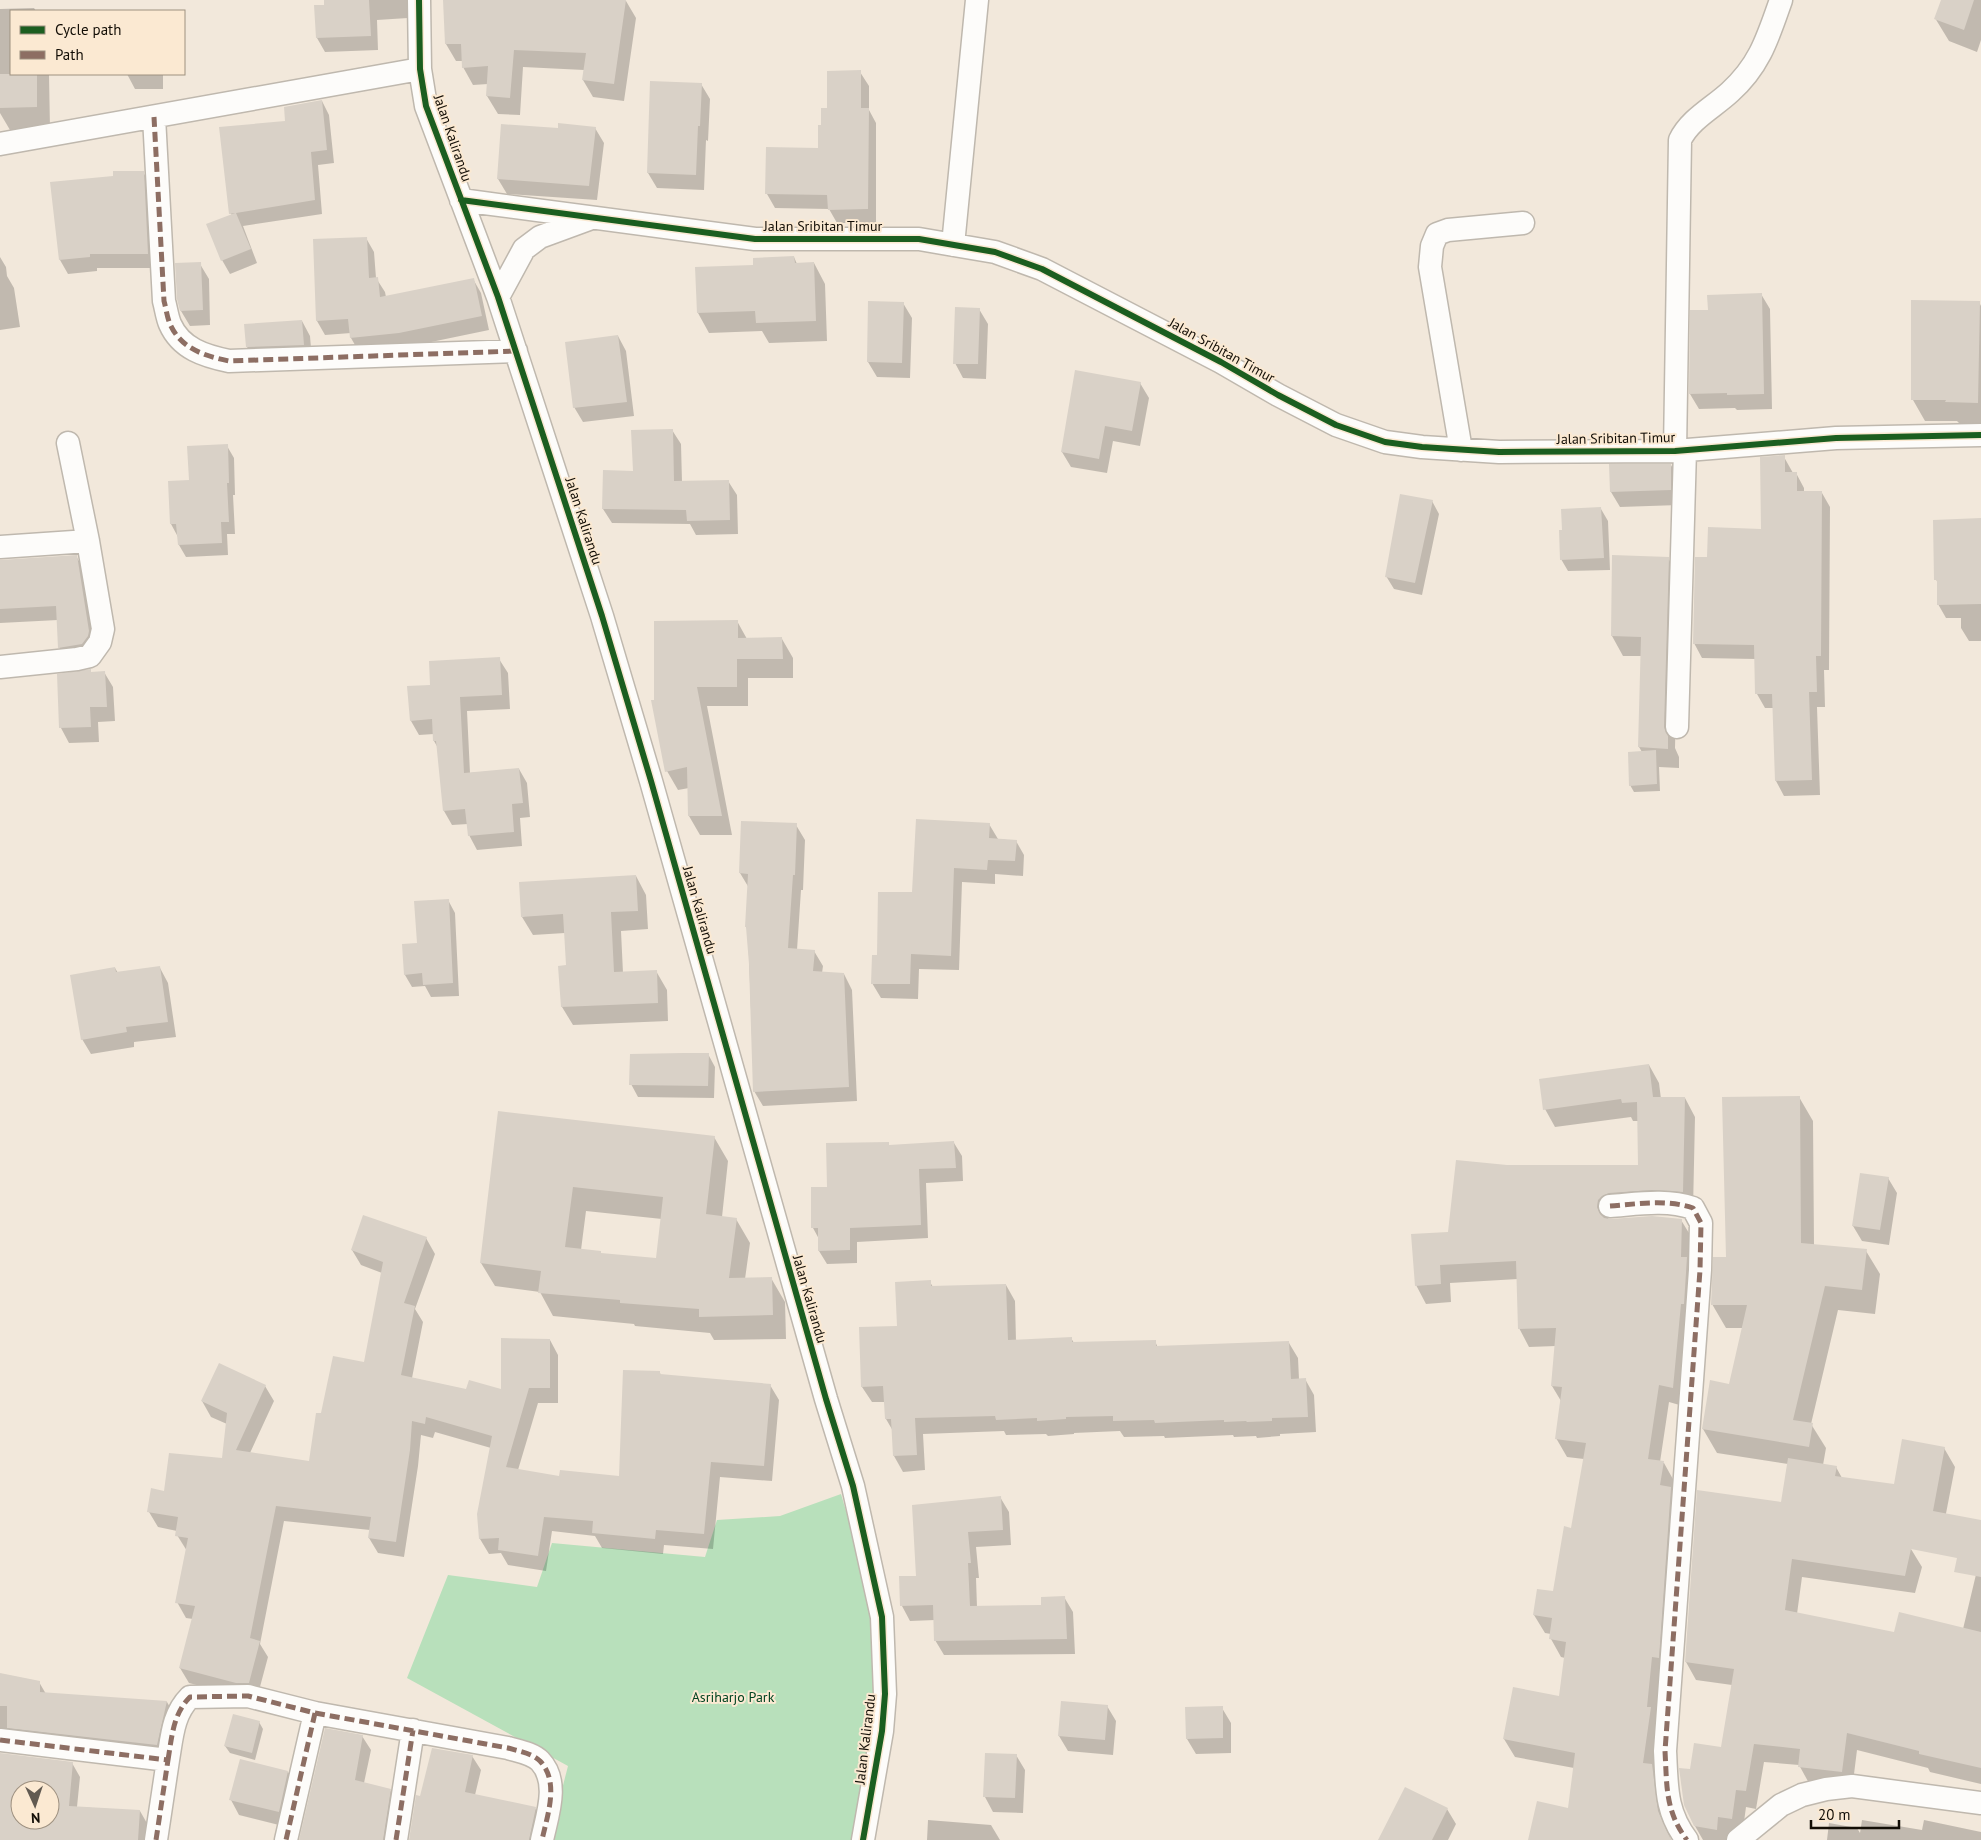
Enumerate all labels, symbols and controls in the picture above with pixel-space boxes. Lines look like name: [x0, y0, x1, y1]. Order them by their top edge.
legend: [10, 10, 185, 75]
text: Cycle path: [55, 20, 121, 39]
text: Path: [55, 45, 84, 64]
street label: Jalan Kalirandu: [429, 91, 476, 184]
street label: Jalan Sribitan Timur: [763, 217, 883, 235]
street label: Jalan Sribitan Timur: [1165, 313, 1278, 387]
street label: Jalan Sribitan Timur: [1556, 428, 1676, 448]
street label: Jalan Kalirandu: [561, 474, 607, 567]
street label: Jalan Kalirandu: [679, 863, 721, 956]
street label: Jalan Kalirandu: [789, 1252, 831, 1345]
park label: Asriharjo Park: [692, 1688, 775, 1706]
street label: Jalan Kalirandu: [850, 1693, 879, 1786]
north arrow: [10, 1780, 60, 1830]
scale bar: [1811, 1798, 1898, 1830]
text: 20 m: [1818, 1805, 1851, 1824]
text: N: [31, 1809, 41, 1827]

